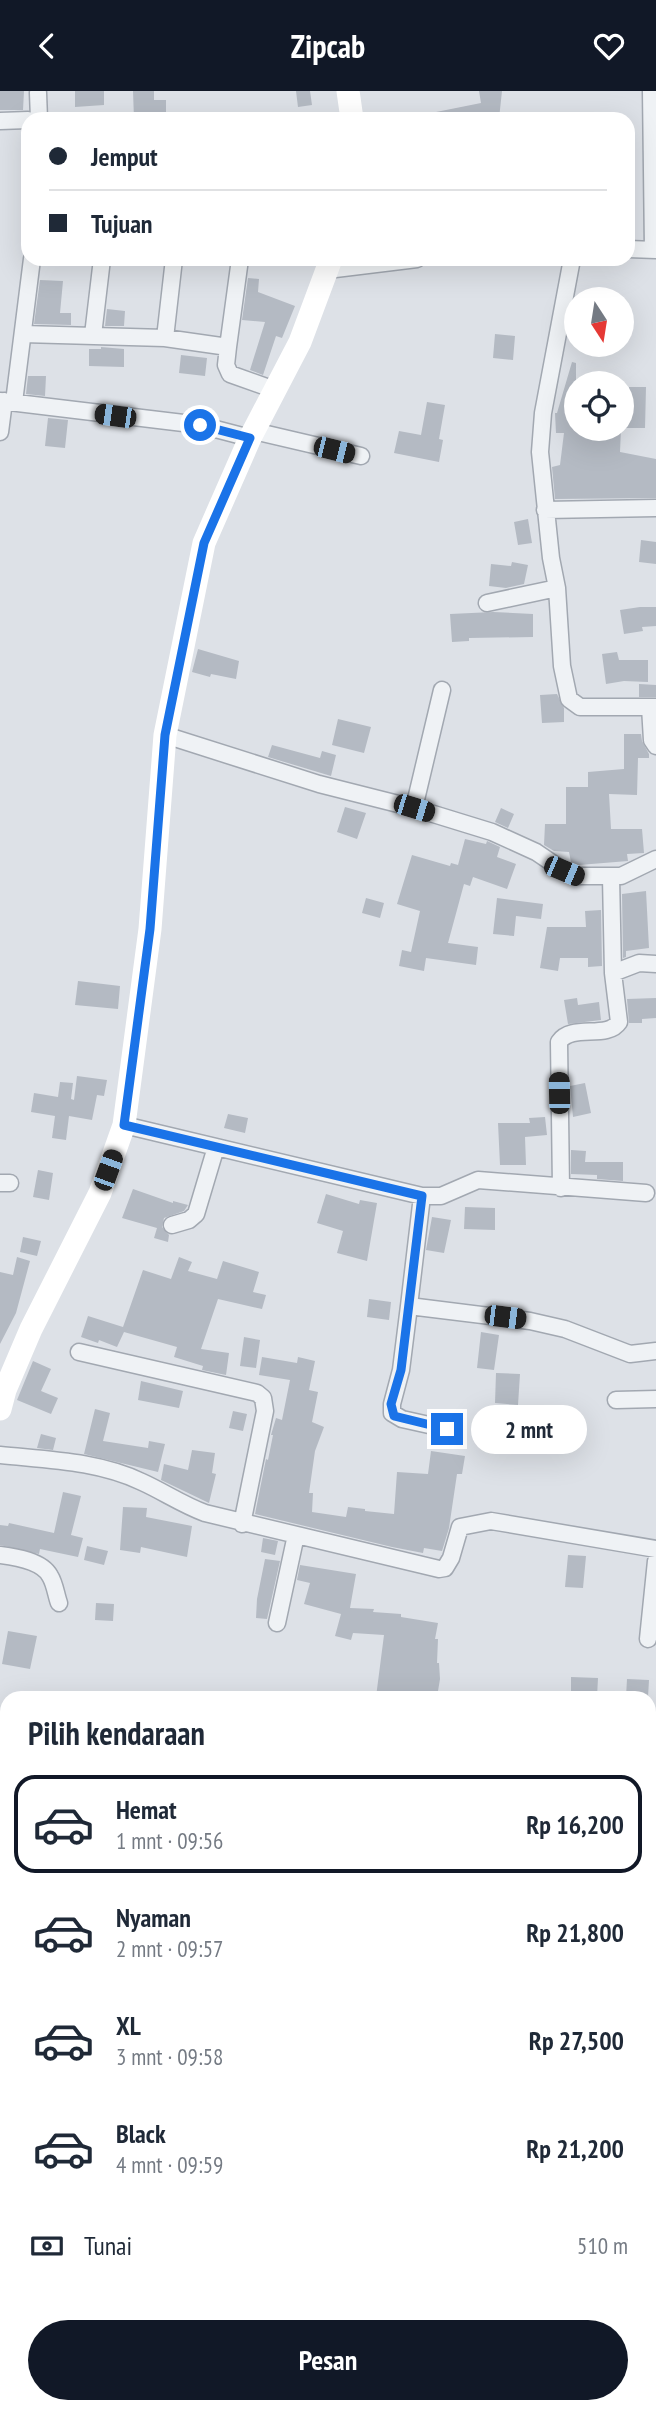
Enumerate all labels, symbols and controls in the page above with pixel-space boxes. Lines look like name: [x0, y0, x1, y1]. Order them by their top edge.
text: Zipcab: [291, 25, 365, 67]
icon: back: [28, 27, 66, 65]
icon: heart: [590, 27, 628, 65]
text: Jemput: [91, 140, 158, 173]
text: Tujuan: [91, 207, 153, 240]
north arrow: [564, 287, 634, 357]
map controls: [564, 287, 634, 441]
button: locate: [564, 371, 634, 441]
car: [93, 403, 138, 429]
route start: [184, 409, 216, 441]
car: [312, 435, 357, 465]
car: [391, 792, 438, 824]
car: [541, 853, 588, 889]
car: [549, 1072, 570, 1114]
car: [91, 1147, 126, 1193]
car: [483, 1304, 528, 1330]
callout: 2 mnt: [472, 1405, 587, 1453]
route end: [431, 1413, 463, 1445]
text: 2 mnt: [505, 1415, 553, 1444]
text: Pilih kendaraan: [28, 1712, 205, 1754]
icon: car: [32, 1793, 95, 1856]
text: Hemat: [116, 1793, 177, 1826]
text: Rp 16,200: [526, 1808, 624, 1841]
text: 1 mnt · 09:56: [116, 1826, 223, 1855]
icon: car: [32, 1901, 95, 1964]
text: Nyaman: [116, 1901, 191, 1934]
text: Rp 21,800: [526, 1916, 624, 1949]
text: 2 mnt · 09:57: [116, 1934, 223, 1963]
icon: car: [32, 2009, 95, 2072]
text: XL: [116, 2009, 141, 2042]
text: Rp 27,500: [529, 2024, 624, 2057]
text: 3 mnt · 09:58: [116, 2042, 223, 2071]
icon: car: [32, 2117, 95, 2180]
text: Black: [116, 2117, 166, 2150]
text: Rp 21,200: [526, 2132, 624, 2165]
text: 4 mnt · 09:59: [116, 2150, 223, 2179]
icon: cash: [28, 2227, 66, 2265]
text: Tunai: [84, 2229, 132, 2262]
text: 510 m: [577, 2231, 628, 2260]
button: Pesan: [28, 2320, 628, 2400]

